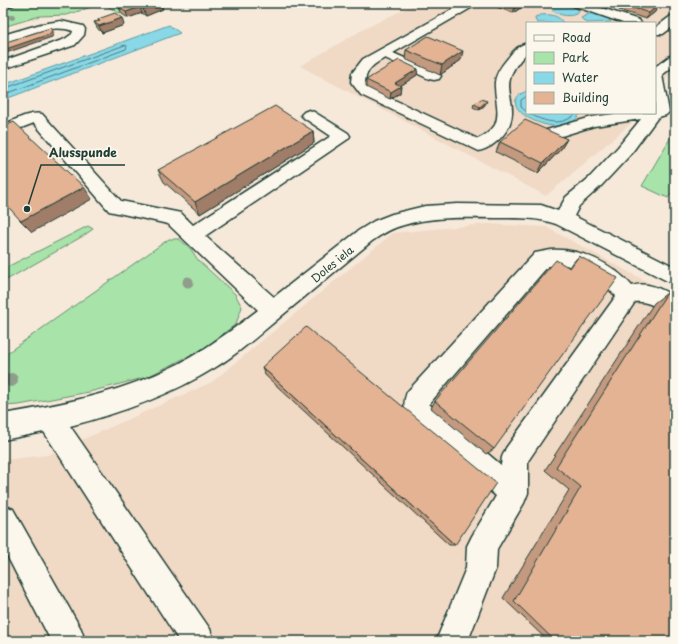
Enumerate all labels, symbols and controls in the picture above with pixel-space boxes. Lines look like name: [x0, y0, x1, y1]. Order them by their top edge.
legend: [526, 22, 656, 114]
text: Road: [562, 28, 591, 46]
text: Park: [562, 48, 589, 66]
text: Water: [562, 68, 599, 86]
text: Building: [562, 88, 609, 106]
callout: Alusspunde: [41, 141, 125, 165]
text: Alusspunde: [49, 143, 117, 161]
street label: Doles iela: [307, 241, 357, 287]

